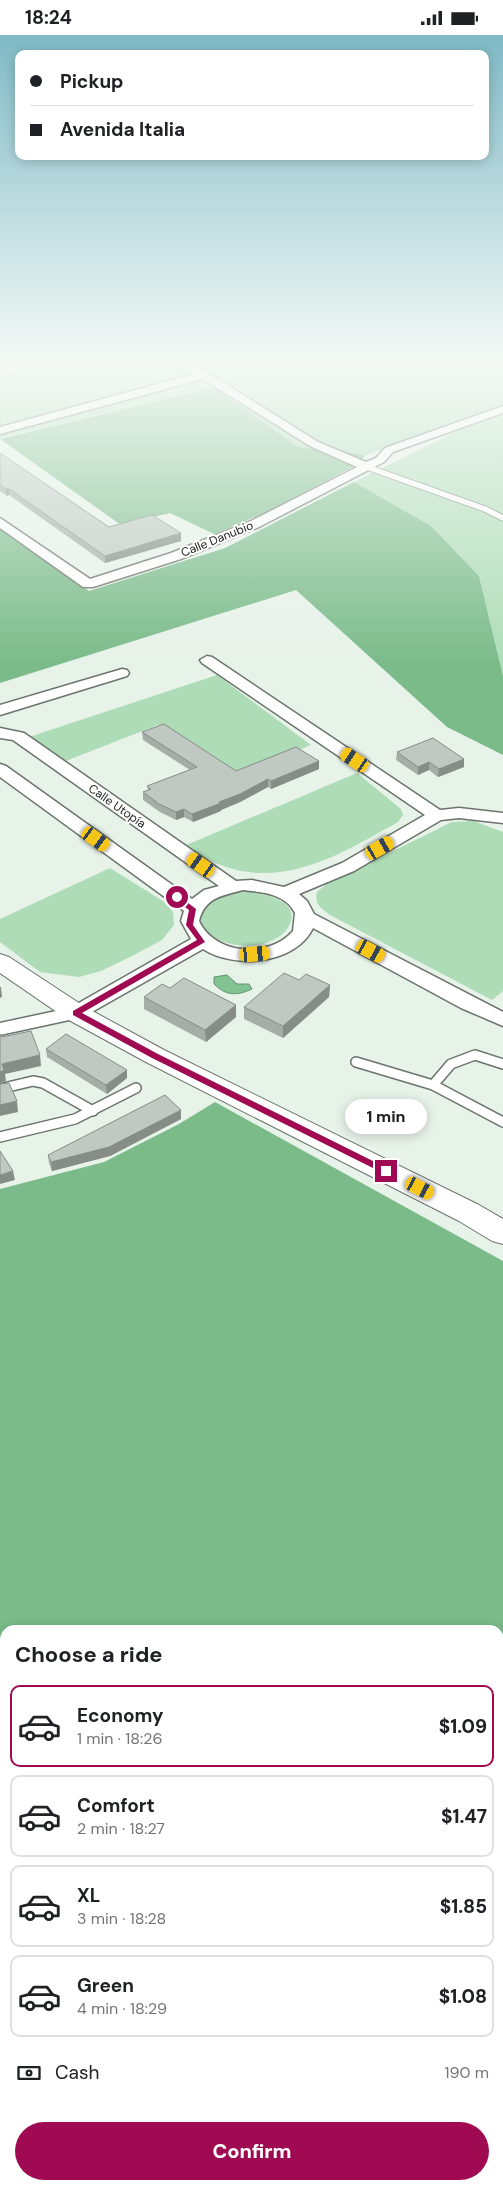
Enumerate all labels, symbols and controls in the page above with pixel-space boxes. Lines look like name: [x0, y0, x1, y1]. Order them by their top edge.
text: 18:24: [25, 5, 72, 30]
text: Pickup: [60, 69, 124, 94]
text: Avenida Italia: [60, 117, 185, 142]
street label: Calle Danubio: [179, 517, 255, 561]
car: [338, 745, 371, 775]
street label: Calle Utopía: [85, 780, 149, 832]
car: [79, 824, 112, 854]
car: [363, 834, 396, 862]
car: [184, 850, 217, 880]
route start: [166, 886, 188, 908]
car: [354, 937, 387, 965]
car: [239, 945, 270, 963]
callout: 1 min: [345, 1099, 427, 1133]
text: 1 min: [366, 1106, 406, 1127]
route end: [375, 1160, 397, 1182]
car: [403, 1175, 436, 1201]
text: Choose a ride: [15, 1640, 163, 1669]
text: Economy: [77, 1703, 164, 1728]
icon: car: [17, 1704, 62, 1749]
text: $1.09: [439, 1714, 487, 1739]
text: 1 min · 18:26: [77, 1728, 162, 1749]
text: Comfort: [77, 1793, 155, 1818]
icon: car: [17, 1794, 62, 1839]
text: $1.47: [441, 1804, 487, 1829]
text: 2 min · 18:27: [77, 1818, 165, 1839]
text: XL: [77, 1883, 100, 1908]
icon: car: [17, 1884, 62, 1929]
text: $1.85: [440, 1894, 487, 1919]
text: 3 min · 18:28: [77, 1908, 166, 1929]
text: Green: [77, 1973, 134, 1998]
icon: car: [17, 1974, 62, 2019]
text: $1.08: [439, 1984, 487, 2009]
text: 4 min · 18:29: [77, 1998, 167, 2019]
icon: cash: [15, 2059, 43, 2087]
text: Cash: [55, 2060, 99, 2085]
text: 190 m: [445, 2062, 489, 2083]
button: Confirm: [15, 2122, 489, 2180]

